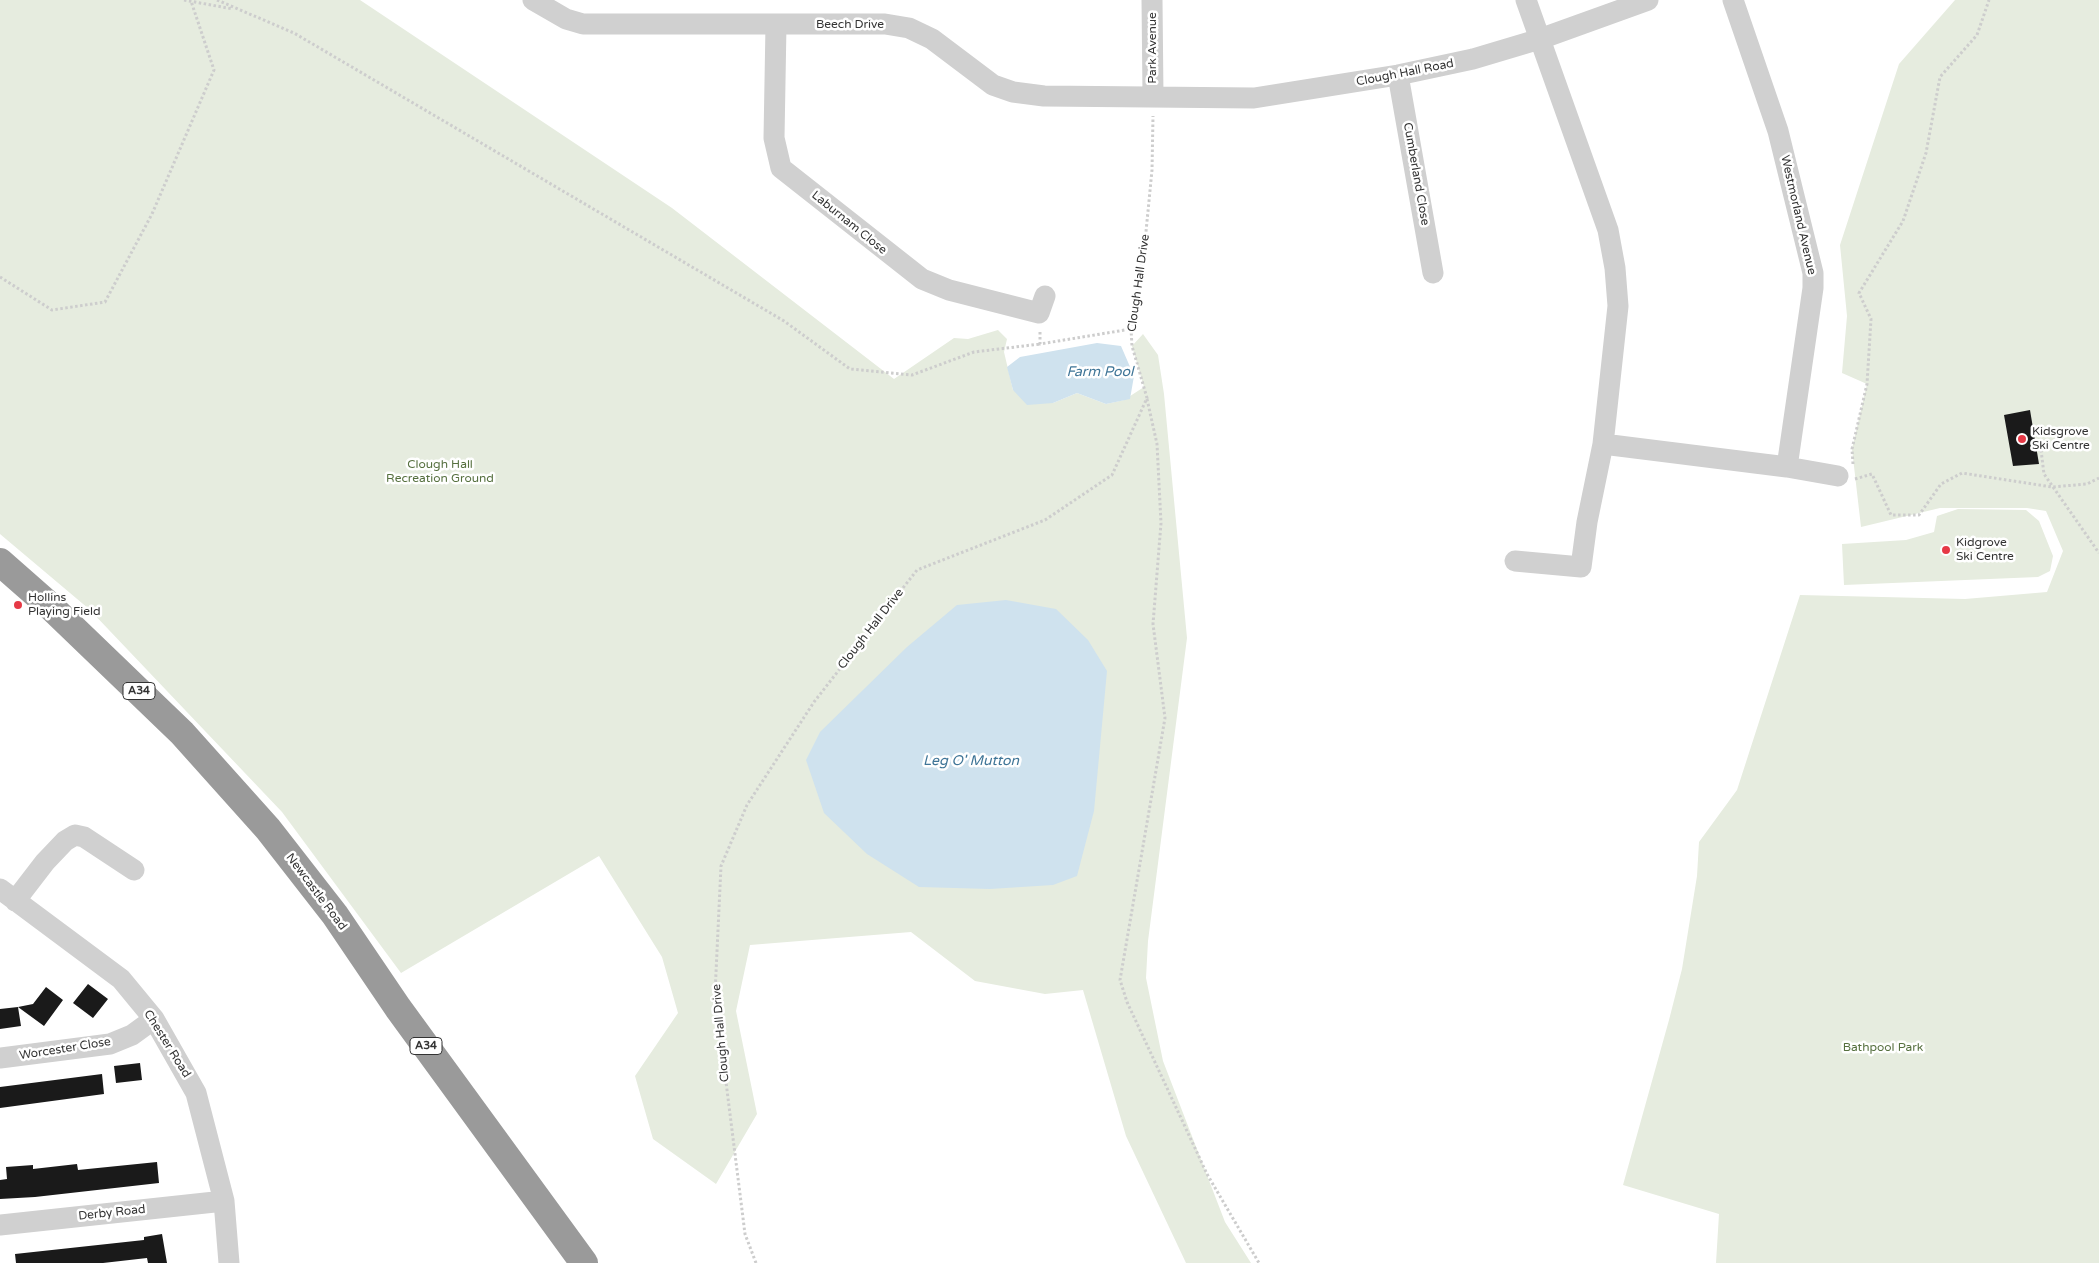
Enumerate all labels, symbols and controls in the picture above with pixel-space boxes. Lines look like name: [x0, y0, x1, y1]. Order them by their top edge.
street label: Park Avenue: [1146, 12, 1160, 84]
street label: Beech Drive: [816, 18, 884, 32]
street label: Clough Hall Road: [1355, 56, 1455, 90]
street label: Cumberland Close: [1400, 121, 1432, 227]
street label: Westmorland Avenue: [1777, 154, 1819, 276]
street label: Laburnam Close: [809, 188, 889, 258]
street label: Clough Hall Drive: [1125, 233, 1153, 333]
water label: Farm Pool: [1067, 364, 1133, 380]
place label: Kidsgrove Ski Centre: [2032, 425, 2090, 453]
marker: Kidsgrove Ski Centre: [2016, 433, 2028, 445]
park label: Clough Hall Recreation Ground: [386, 458, 494, 486]
place label: Kidgrove Ski Centre: [1956, 536, 2014, 564]
marker: Kidgrove Ski Centre: [1940, 544, 1952, 556]
street label: Clough Hall Drive: [835, 586, 907, 672]
place label: Hollins Playing Field: [28, 591, 101, 619]
marker: Hollins Playing Field: [12, 599, 24, 611]
road number: A34: [123, 682, 155, 699]
water label: Leg O' Mutton: [923, 753, 1019, 769]
street label: Newcastle Road: [283, 851, 349, 933]
street label: Clough Hall Drive: [710, 983, 732, 1083]
street label: Chester Road: [140, 1007, 194, 1081]
street label: Worcester Close: [18, 1035, 112, 1063]
road number: A34: [410, 1038, 442, 1054]
park label: Bathpool Park: [1843, 1041, 1923, 1055]
street label: Derby Road: [78, 1202, 146, 1224]

